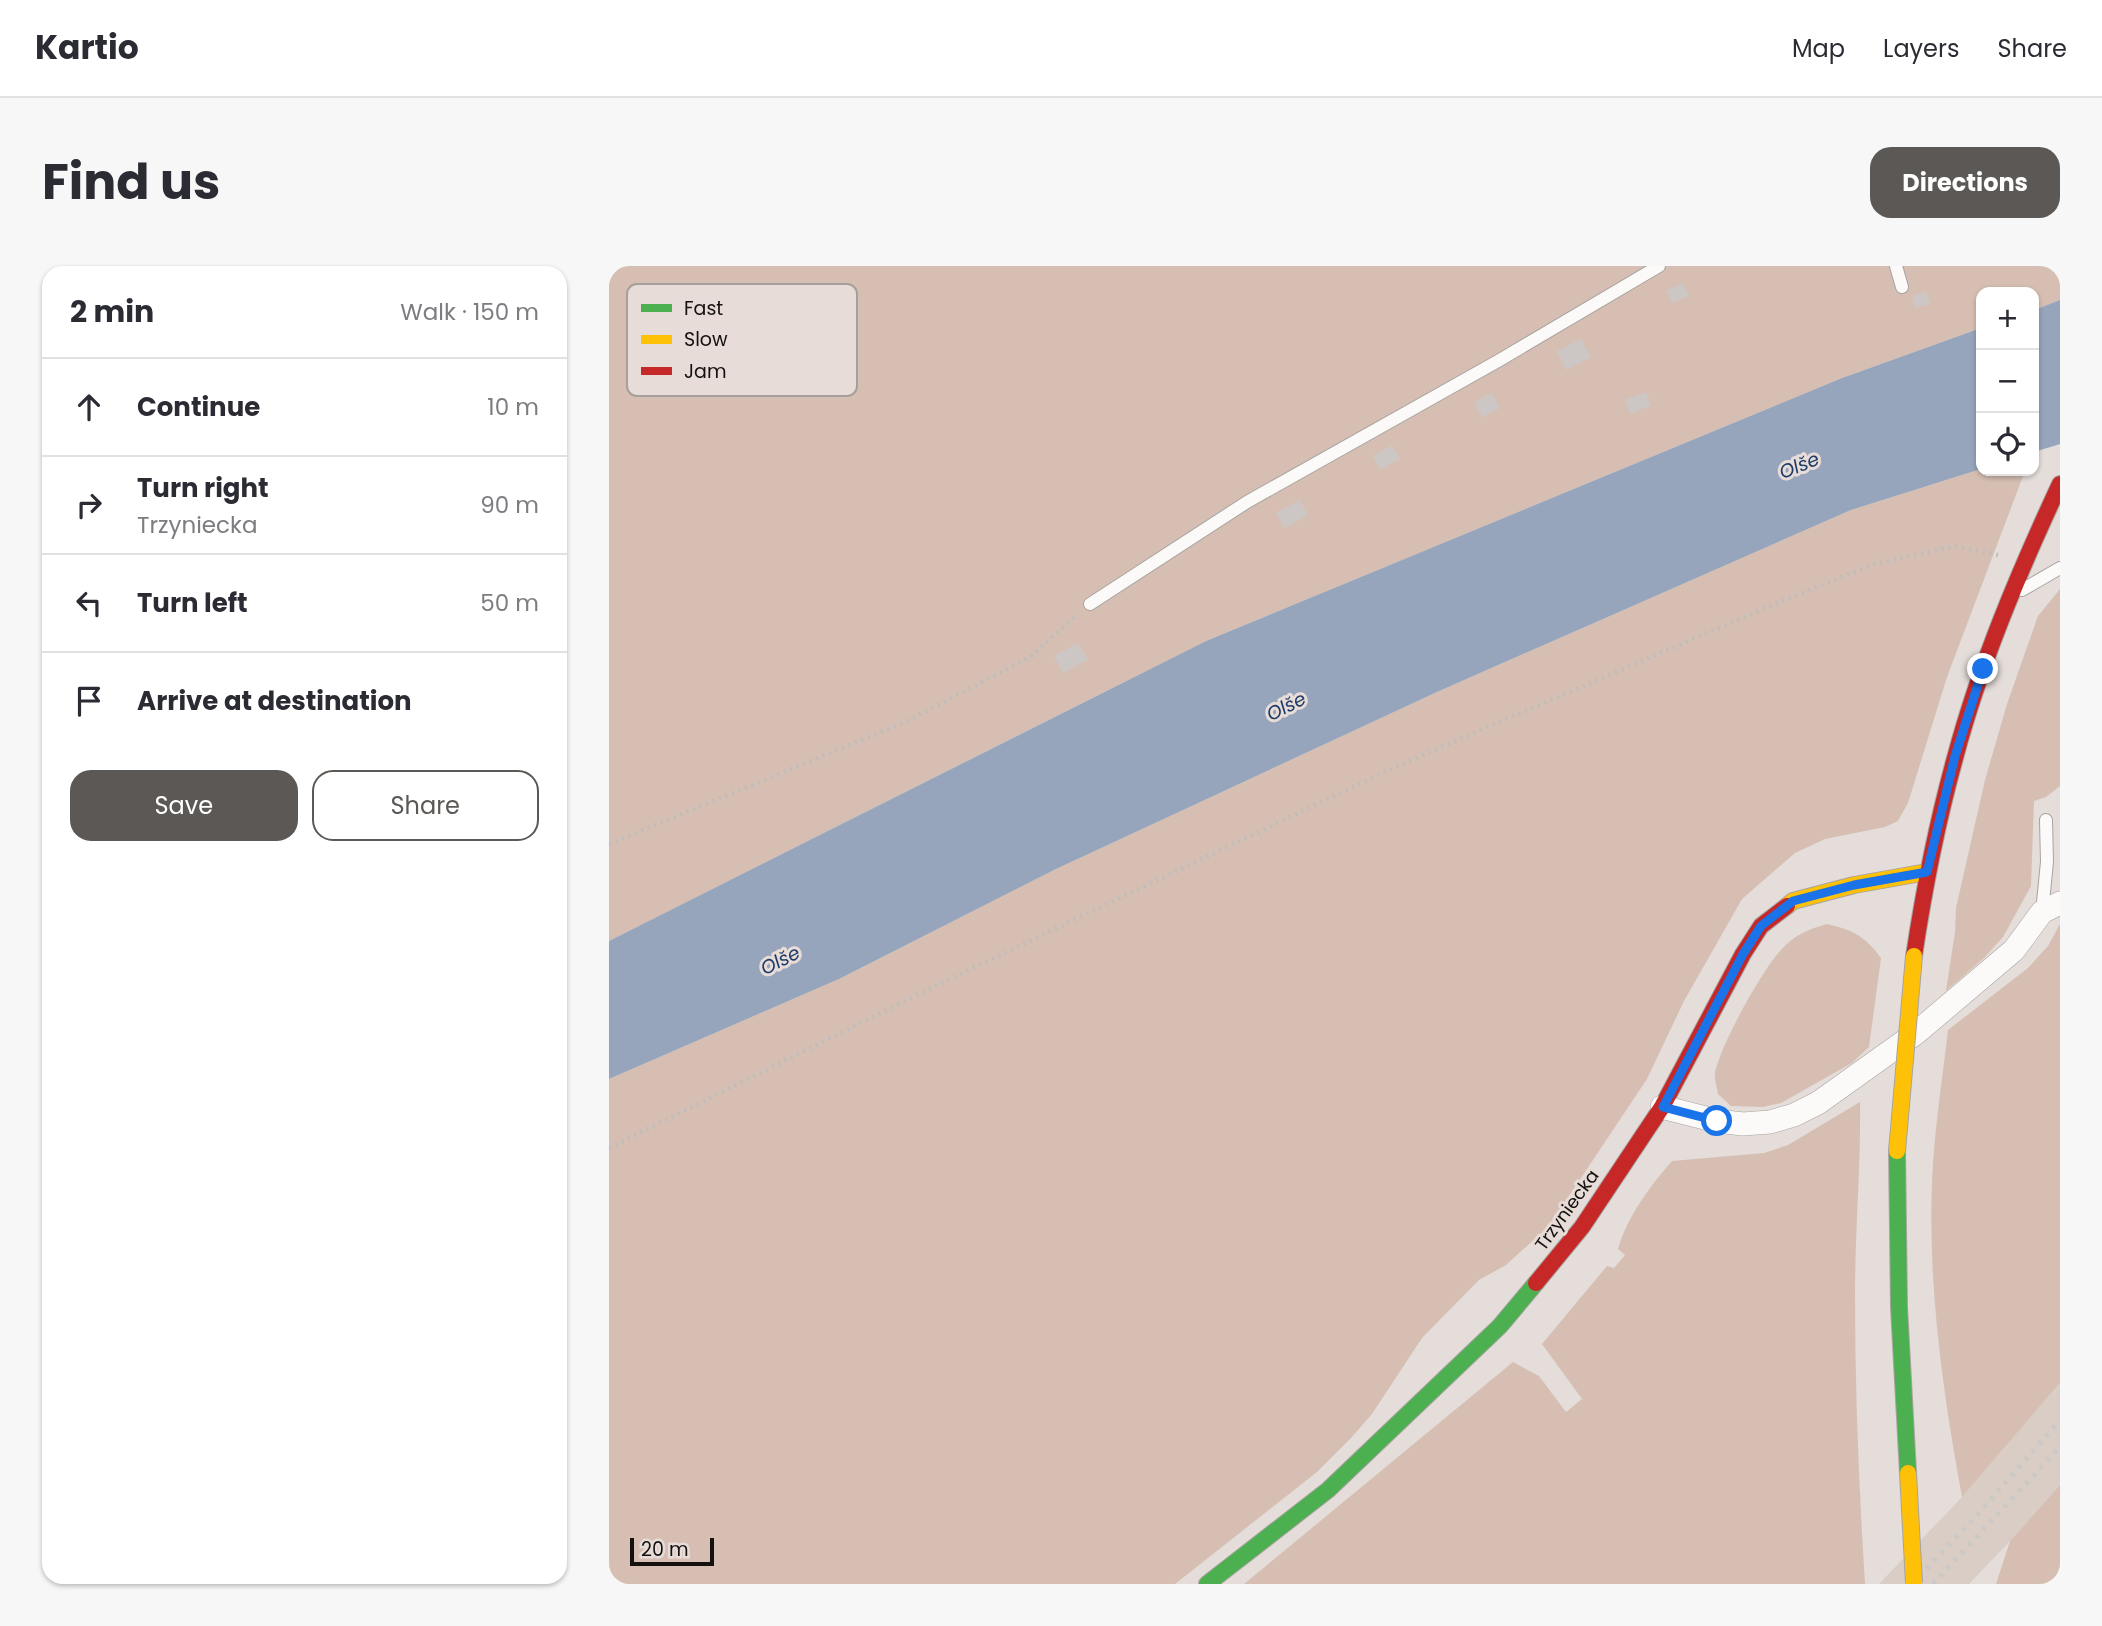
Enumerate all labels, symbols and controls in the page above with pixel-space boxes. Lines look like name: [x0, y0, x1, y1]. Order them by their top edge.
text: Kartio: [35, 24, 139, 71]
text: Map: [1792, 32, 1845, 65]
text: Layers: [1883, 32, 1959, 65]
text: Share: [1997, 32, 2067, 65]
button: Directions: [1870, 147, 2060, 218]
text: Find us: [42, 148, 220, 216]
legend: [627, 284, 857, 396]
map controls: [1976, 287, 2039, 476]
button: +: [1976, 287, 2039, 350]
text: 2 min: [70, 290, 154, 333]
text: Fast: [684, 295, 723, 322]
text: Walk · 150 m: [400, 296, 539, 328]
text: Slow: [684, 326, 728, 353]
button: −: [1976, 350, 2039, 413]
text: Jam: [684, 358, 726, 385]
icon: ahead: [70, 388, 108, 426]
text: Continue: [137, 389, 260, 425]
text: 10 m: [487, 391, 539, 423]
button: locate: [1976, 413, 2039, 476]
water label: Olše: [1775, 445, 1824, 486]
text: Turn right: [137, 470, 269, 506]
icon: right: [70, 486, 108, 524]
text: 90 m: [480, 489, 539, 521]
text: Trzyniecka: [137, 509, 257, 541]
icon: left: [70, 584, 108, 622]
text: Turn left: [137, 585, 248, 621]
text: 50 m: [480, 587, 539, 619]
route end: [1967, 653, 1998, 684]
icon: arrive: [70, 682, 108, 720]
text: Arrive at destination: [137, 683, 412, 719]
water label: Olše: [1262, 685, 1311, 728]
button: Save: [70, 770, 298, 841]
button: Share: [312, 770, 539, 841]
water label: Olše: [756, 939, 805, 982]
route start: [1701, 1105, 1732, 1136]
street label: Trzyniecka: [1529, 1164, 1604, 1255]
scale bar: [630, 1535, 714, 1567]
text: 20 m: [641, 1536, 689, 1563]

